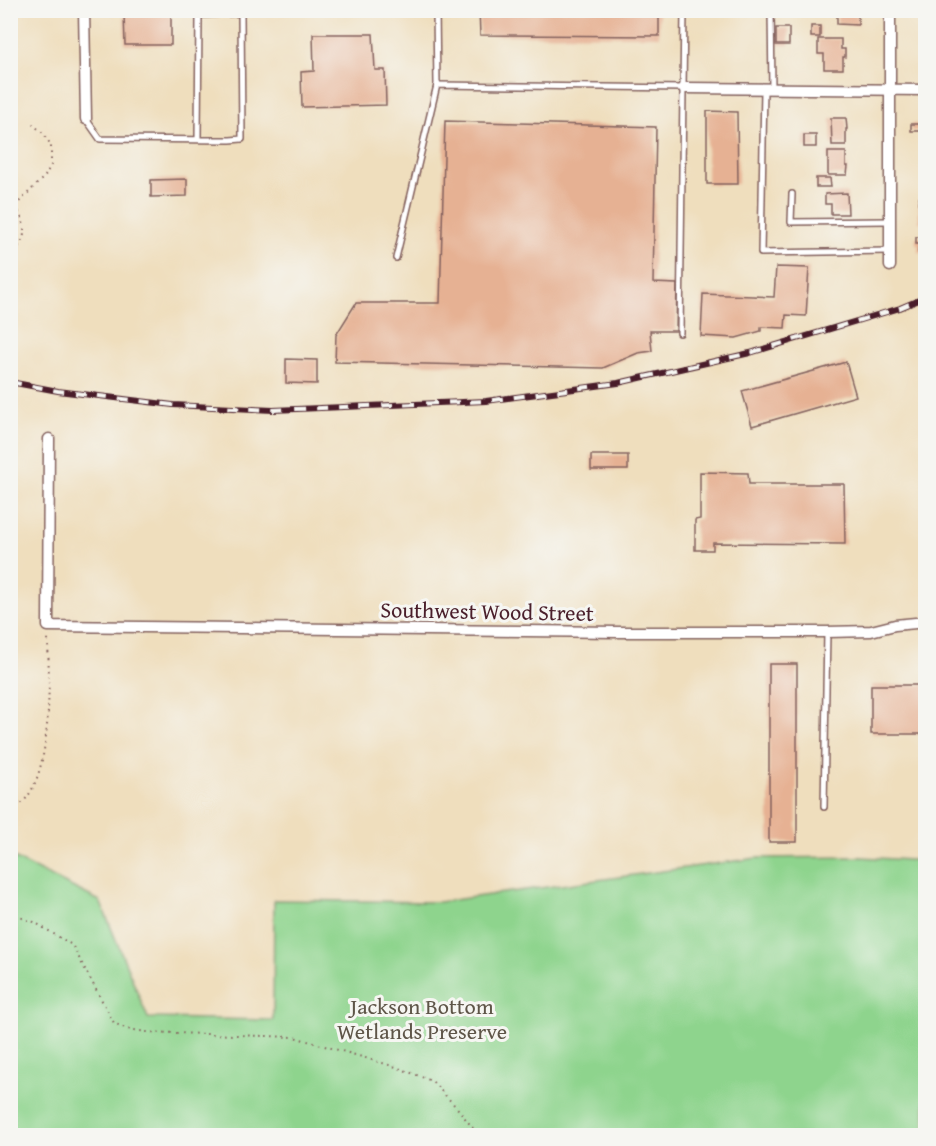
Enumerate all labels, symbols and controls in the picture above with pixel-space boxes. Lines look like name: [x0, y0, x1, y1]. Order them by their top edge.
street label: Southwest Wood Street: [380, 593, 594, 629]
park label: Jackson Bottom Wetlands Preserve: [337, 990, 507, 1047]

